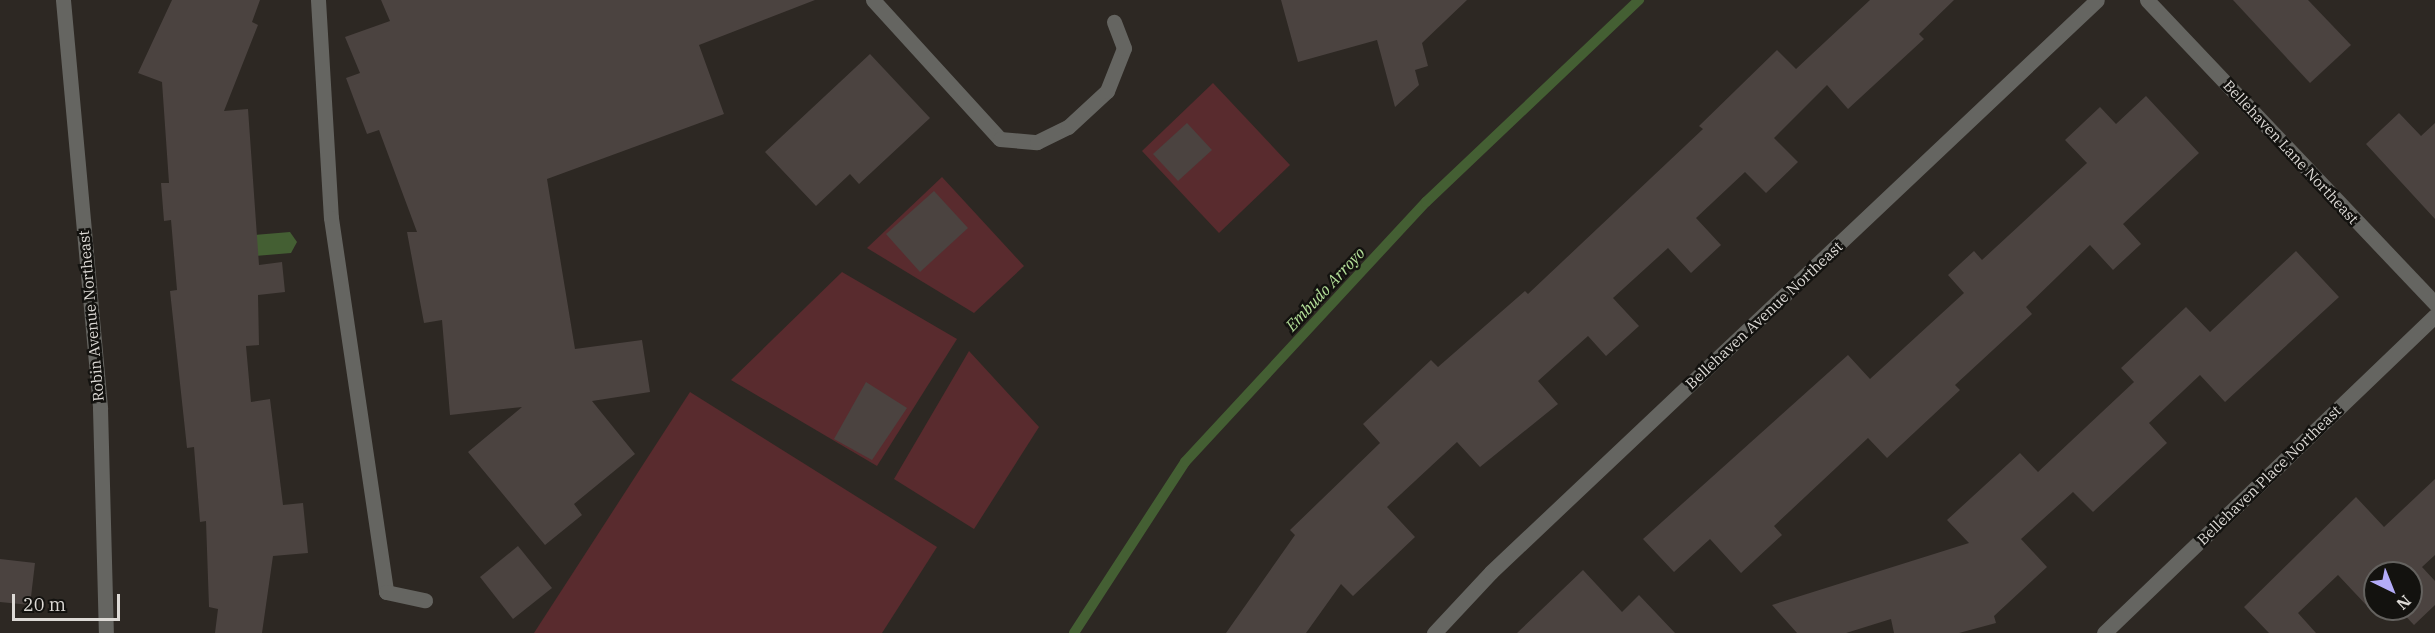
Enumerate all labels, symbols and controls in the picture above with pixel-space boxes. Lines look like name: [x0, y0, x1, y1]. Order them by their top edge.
street label: Bellehaven Lane Northeast: [2220, 76, 2362, 228]
street label: Robin Avenue Northeast: [75, 230, 107, 402]
street label: Bellehaven Avenue Northeast: [1682, 237, 1846, 393]
water label: Embudo Arroyo: [1281, 243, 1369, 335]
street label: Bellehaven Place Northeast: [2193, 401, 2345, 549]
north arrow: [2363, 561, 2423, 621]
scale bar: [15, 582, 123, 620]
text: N: [2392, 591, 2415, 614]
text: 20 m: [23, 593, 66, 616]

